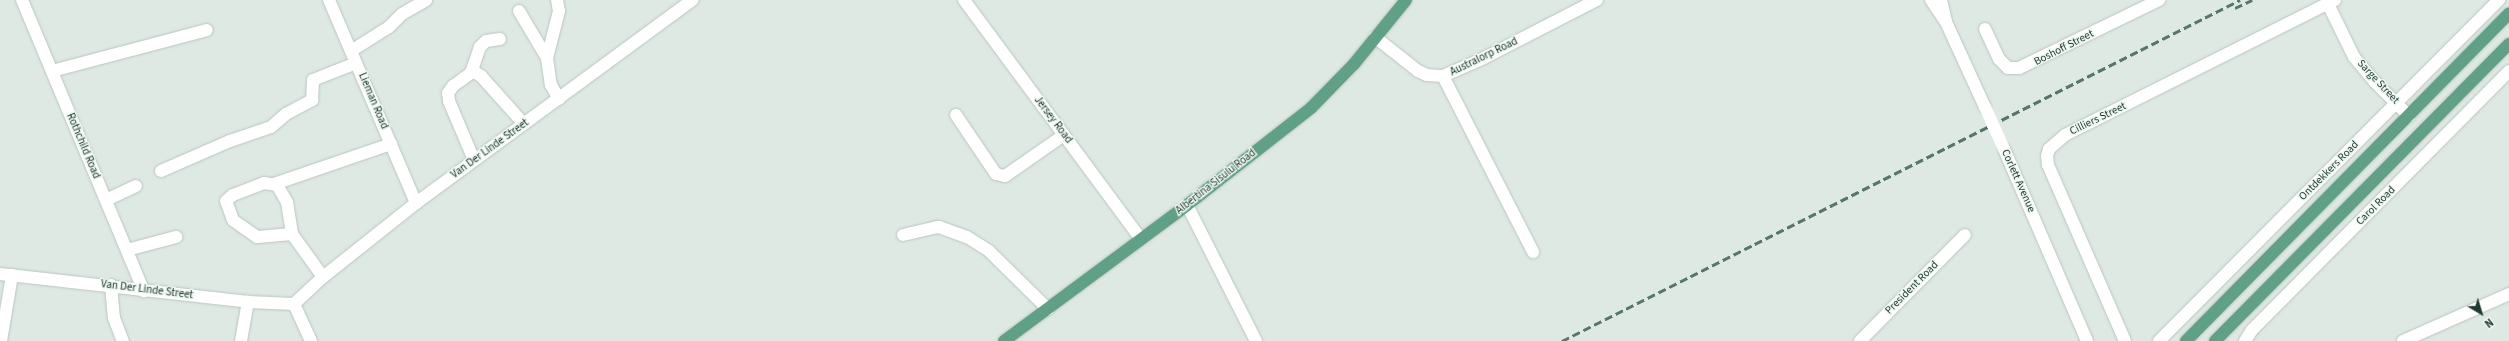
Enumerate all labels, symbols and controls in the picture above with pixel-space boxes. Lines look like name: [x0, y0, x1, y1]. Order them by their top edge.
street label: Boshoff Street: [2032, 27, 2096, 69]
street label: Australorp Road: [1448, 35, 1520, 79]
street label: Sarge Street: [2354, 57, 2402, 107]
street label: Lieman Road: [355, 71, 391, 131]
street label: Jersey Road: [1031, 94, 1075, 146]
street label: Cilliers Street: [2068, 100, 2128, 138]
street label: Rothchild Road: [63, 111, 103, 181]
street label: Van Der Linde Street: [449, 116, 531, 182]
street label: Ontdekkers Road: [2296, 138, 2362, 204]
street label: Albertina Sisulu Road: [1173, 147, 1259, 217]
street label: Corlett Avenue: [1998, 147, 2038, 215]
street label: Carol Road: [2354, 184, 2398, 228]
street label: President Road: [1883, 259, 1941, 317]
street label: Van Der Linde Street: [100, 278, 194, 302]
north arrow: [2461, 293, 2501, 333]
text: N: [2481, 315, 2496, 331]

